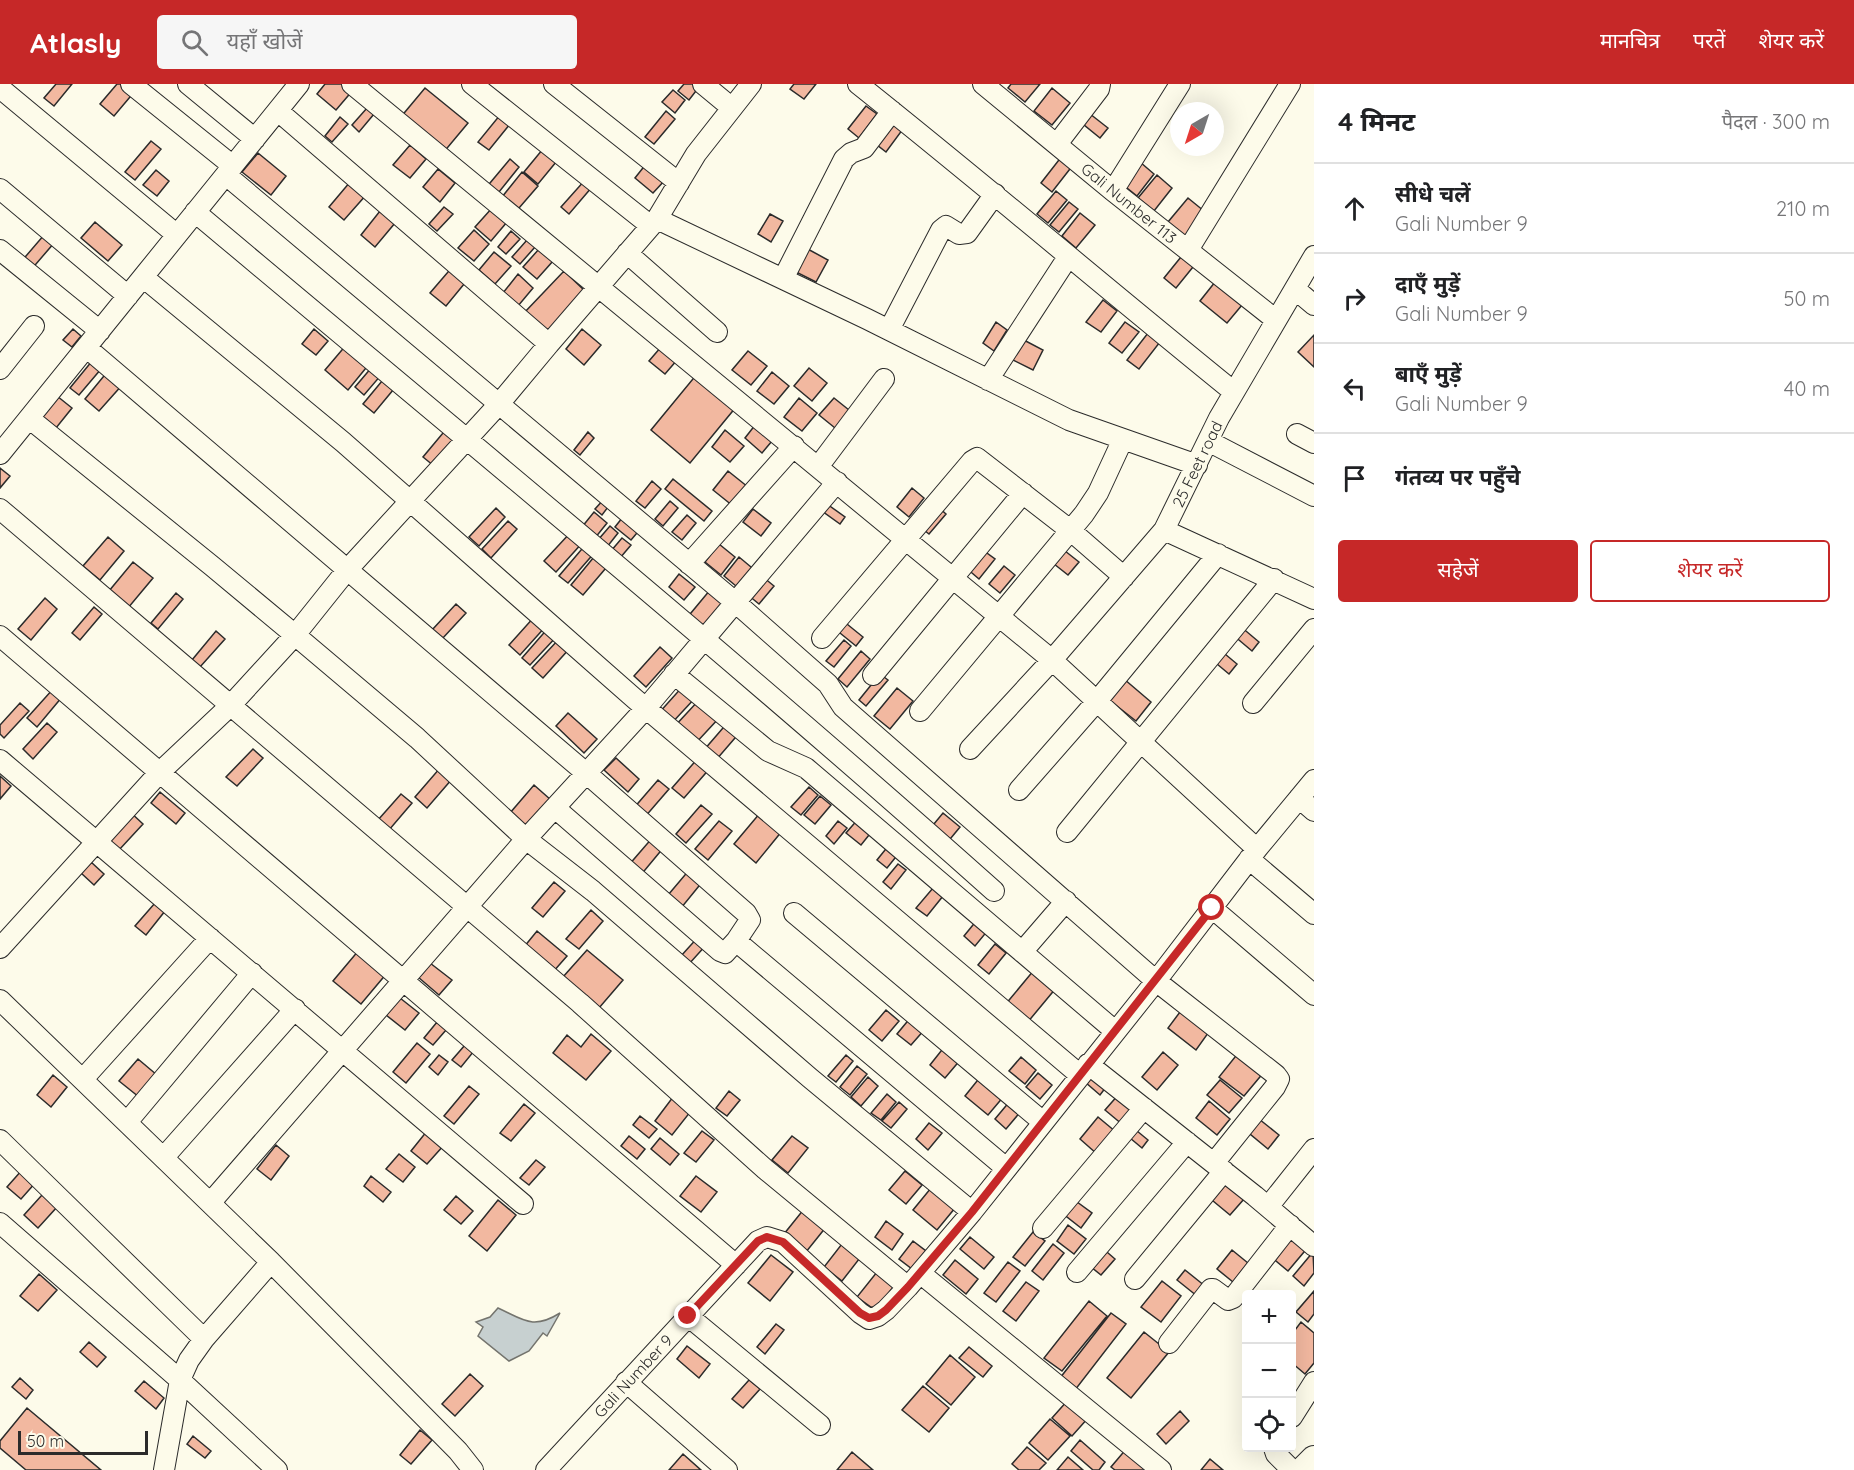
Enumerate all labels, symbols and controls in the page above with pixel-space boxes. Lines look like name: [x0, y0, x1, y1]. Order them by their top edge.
search box: [157, 15, 577, 69]
text: Atlasly: [30, 25, 121, 60]
icon: search: [178, 26, 211, 59]
text: यहाँ खोजें: [226, 27, 303, 55]
text: मानचित्र: [1600, 27, 1660, 53]
text: परतें: [1693, 27, 1726, 53]
text: शेयर करें: [1759, 27, 1824, 53]
north arrow: [1170, 102, 1224, 156]
text: 4 मिनट: [1338, 105, 1415, 138]
text: पैदल · 300 m: [1722, 109, 1830, 134]
street label: Gali Number 113: [1077, 158, 1181, 248]
text: सीधे चलें: [1395, 180, 1471, 208]
icon: ahead: [1338, 192, 1371, 225]
text: 210 m: [1776, 196, 1830, 221]
text: Gali Number 9: [1395, 211, 1528, 236]
text: दाएँ मुड़ें: [1395, 270, 1460, 298]
icon: right: [1338, 282, 1371, 315]
text: 50 m: [1784, 286, 1830, 311]
text: Gali Number 9: [1395, 301, 1528, 326]
text: बाएँ मुड़ें: [1395, 360, 1461, 388]
icon: left: [1338, 372, 1371, 405]
text: 40 m: [1784, 376, 1830, 401]
text: Gali Number 9: [1395, 391, 1528, 416]
street label: 25 Feet road: [1168, 418, 1226, 510]
icon: arrive: [1338, 462, 1371, 495]
text: गंतव्य पर पहुँचे: [1395, 463, 1520, 491]
button: सहेजें: [1338, 540, 1578, 602]
button: शेयर करें: [1590, 540, 1830, 602]
route start: [1198, 894, 1224, 920]
map controls: [1242, 1290, 1296, 1452]
button: +: [1242, 1290, 1296, 1344]
route end: [674, 1302, 700, 1328]
street label: Gali Number 9: [590, 1330, 677, 1422]
button: −: [1242, 1344, 1296, 1398]
button: locate: [1242, 1398, 1296, 1452]
scale bar: [18, 1428, 148, 1456]
text: 50 m: [27, 1431, 64, 1451]

